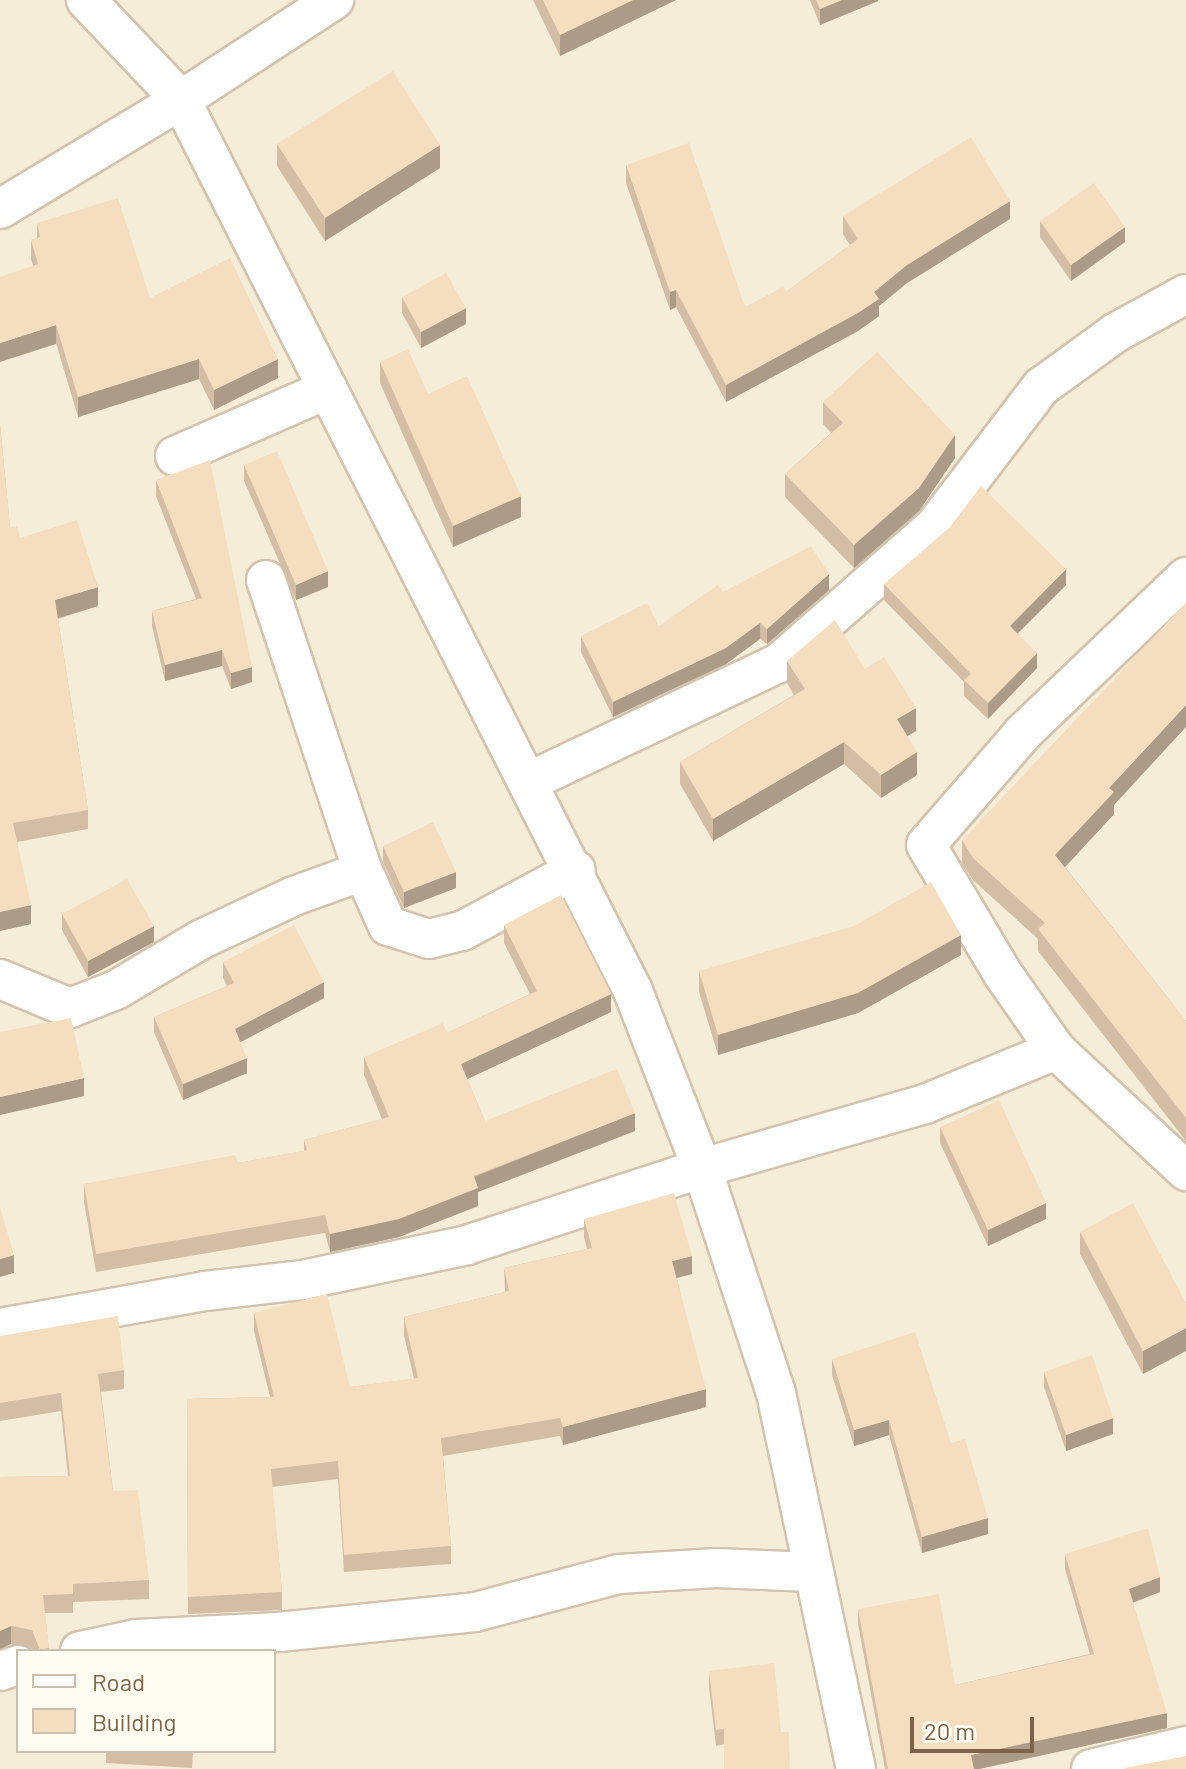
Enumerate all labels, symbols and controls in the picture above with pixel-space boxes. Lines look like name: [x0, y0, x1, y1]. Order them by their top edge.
legend: [16, 1649, 276, 1753]
text: Road: [92, 1667, 145, 1696]
scale bar: [914, 1701, 1038, 1751]
text: Building: [92, 1707, 176, 1736]
text: 20 m: [924, 1716, 975, 1745]

